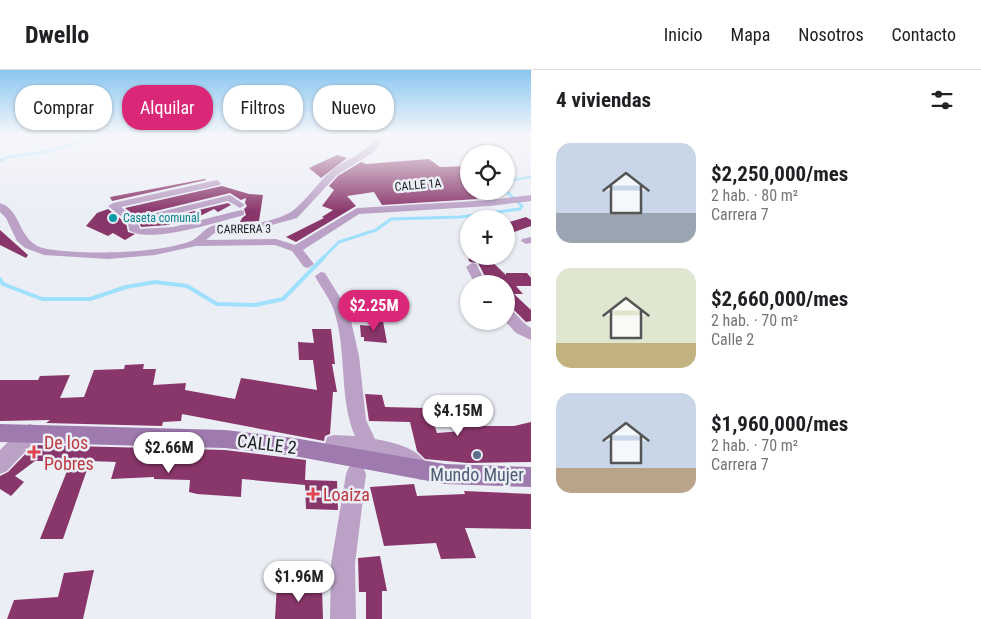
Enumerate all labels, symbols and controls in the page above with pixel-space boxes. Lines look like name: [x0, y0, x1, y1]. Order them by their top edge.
text: Dwello: [25, 21, 89, 49]
text: Inicio: [664, 24, 703, 45]
text: Mapa: [731, 24, 770, 45]
text: Nosotros: [798, 24, 864, 45]
text: Contacto: [892, 24, 956, 45]
chip: Comprar: [15, 85, 112, 130]
chip: Alquilar: [122, 85, 213, 130]
chip: Filtros: [223, 85, 303, 130]
chip: Nuevo: [313, 85, 394, 130]
icon: filters: [928, 86, 956, 114]
text: 4 viviendas: [556, 88, 651, 112]
map controls: [460, 145, 515, 330]
button: locate: [460, 145, 515, 200]
text: $2,250,000/mes: [711, 162, 848, 186]
icon: home: [596, 163, 656, 223]
street label: CALLE 1A: [394, 176, 442, 194]
text: 2 hab. · 80 m²: [711, 186, 798, 205]
text: Carrera 7: [711, 205, 769, 224]
button: +: [460, 210, 515, 265]
place label: Caseta comunal: [123, 211, 199, 225]
marker: Caseta comunal: [107, 212, 119, 224]
street label: CARRERA 3: [217, 222, 271, 236]
button: −: [460, 275, 515, 330]
text: $2,660,000/mes: [711, 287, 848, 311]
icon: home: [596, 288, 656, 348]
pin: $2.25M: [333, 290, 415, 332]
text: $2.25M: [349, 296, 399, 315]
text: 2 hab. · 70 m²: [711, 311, 798, 330]
text: Calle 2: [711, 330, 754, 349]
pin: $4.15M: [417, 394, 499, 437]
text: $4.15M: [433, 401, 483, 420]
text: $1,960,000/mes: [711, 412, 848, 436]
icon: home: [596, 413, 656, 473]
street label: CALLE 2: [236, 430, 298, 458]
place label: De los Pobres: [44, 432, 94, 474]
pin: $2.66M: [128, 432, 210, 474]
text: 2 hab. · 70 m²: [711, 436, 798, 455]
text: $2.66M: [144, 438, 194, 457]
marker: De los Pobres: [28, 446, 40, 458]
marker: Mundo Mujer: [471, 449, 483, 461]
text: Carrera 7: [711, 455, 769, 474]
place label: Mundo Mujer: [430, 464, 524, 485]
place label: Loaiza: [323, 484, 370, 505]
marker: Loaiza: [307, 488, 319, 500]
pin: $1.96M: [258, 560, 340, 603]
text: $1.96M: [274, 567, 324, 586]

